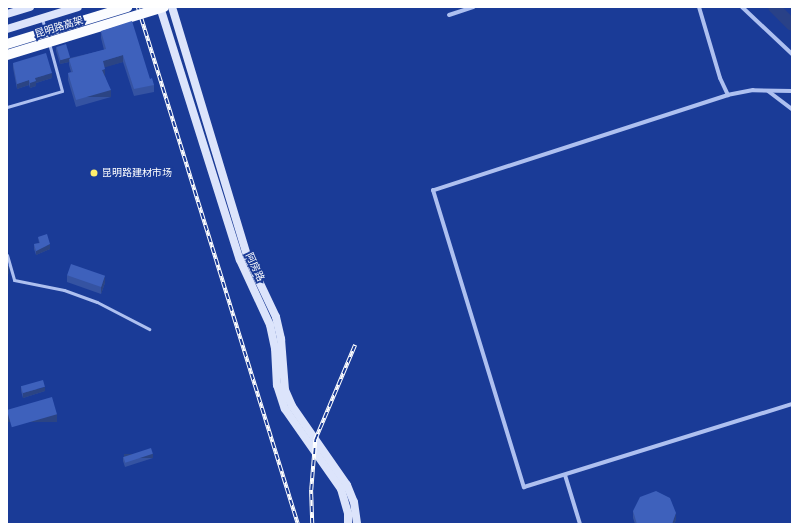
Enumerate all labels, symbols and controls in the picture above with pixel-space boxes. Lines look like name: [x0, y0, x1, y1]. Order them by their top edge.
street label: 昆明路高架: [33, 14, 85, 40]
place label: 昆明路建材市场: [102, 167, 172, 179]
marker: 昆明路建材市场: [89, 168, 99, 178]
street label: 阿房路: [243, 251, 267, 283]

